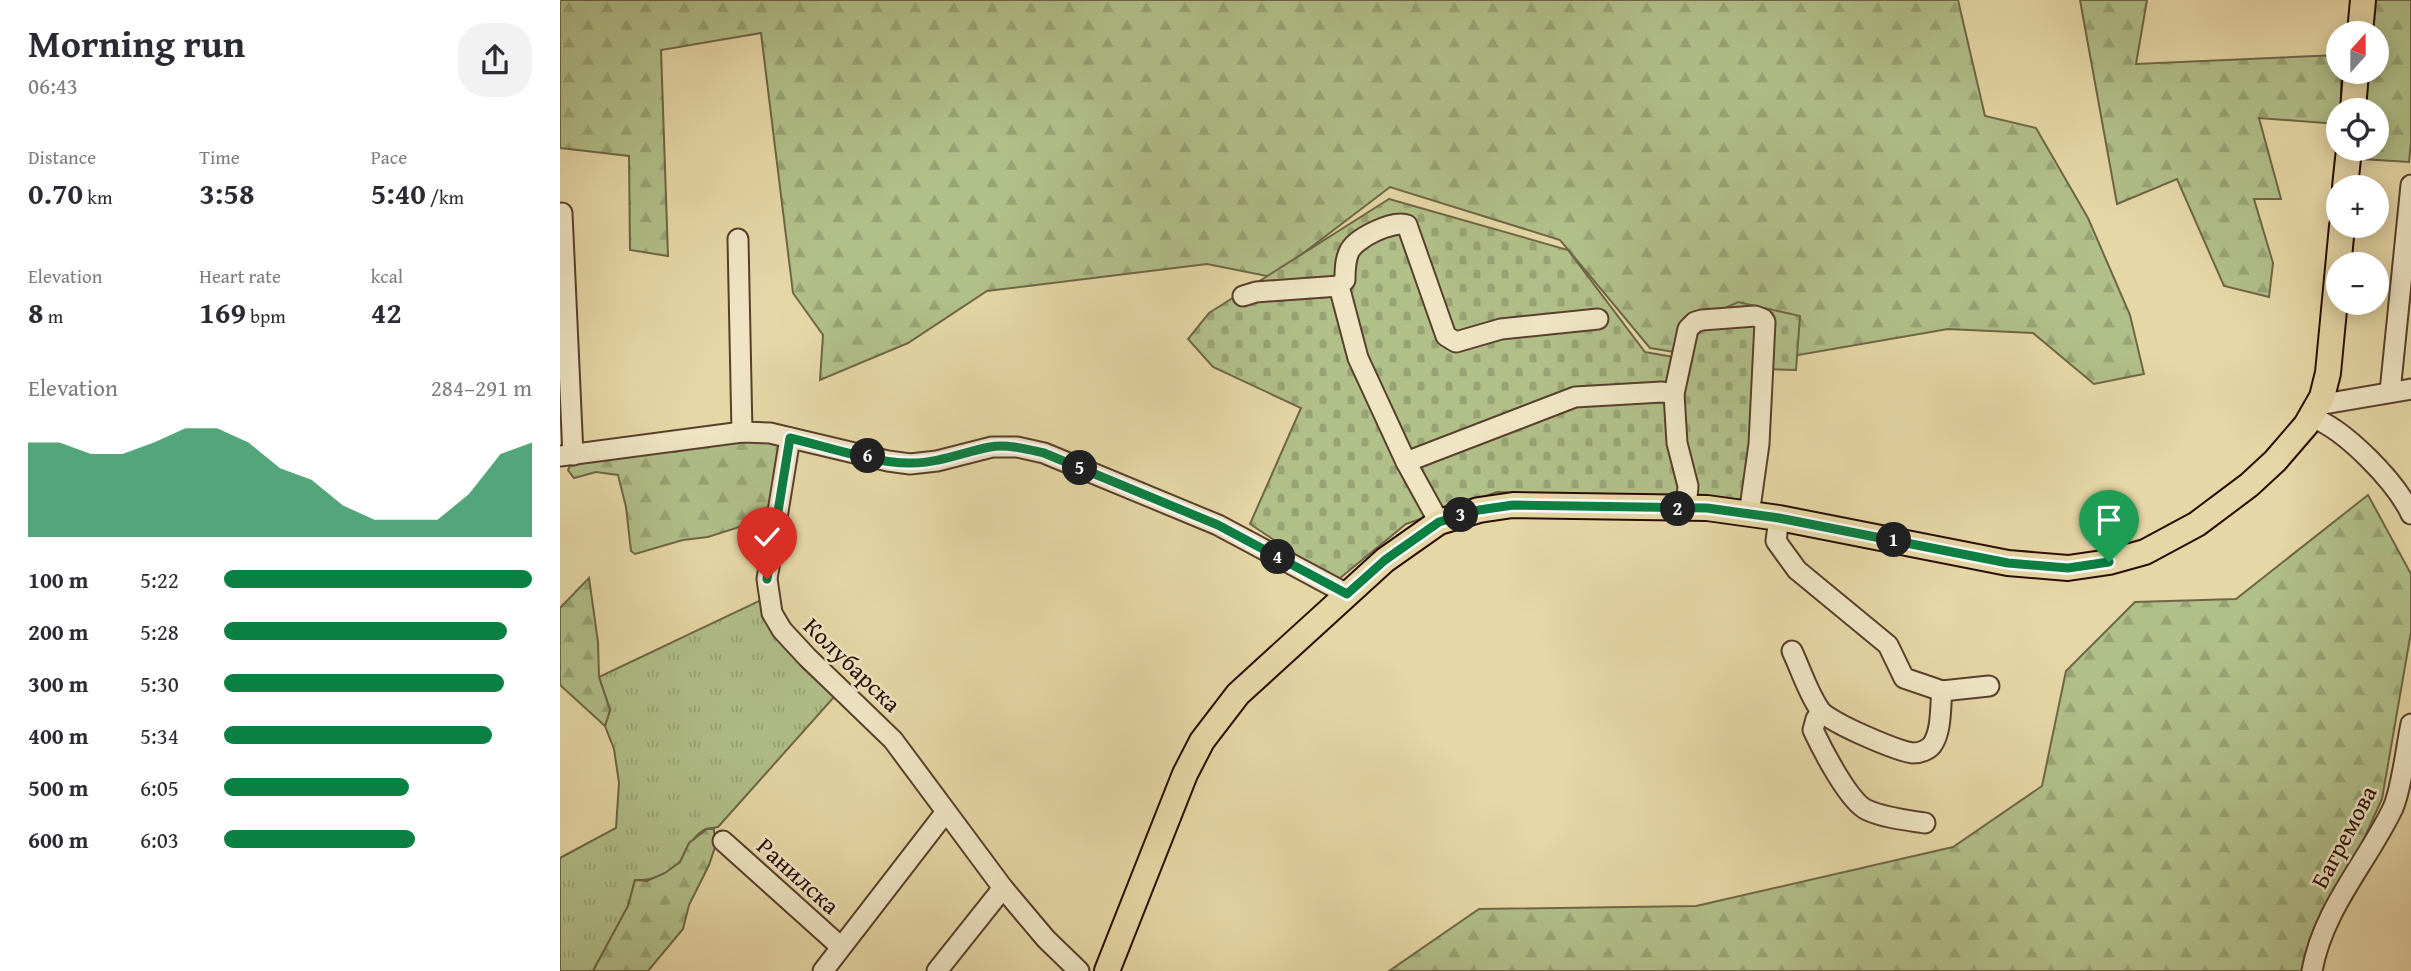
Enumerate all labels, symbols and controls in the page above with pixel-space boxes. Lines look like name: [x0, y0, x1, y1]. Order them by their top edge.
text: Morning run: [28, 15, 245, 71]
north arrow: [2326, 21, 2389, 84]
map controls: [2326, 21, 2389, 315]
button: share: [458, 23, 532, 97]
text: 06:43: [28, 69, 78, 102]
button: locate: [2326, 98, 2389, 161]
text: Distance: [28, 143, 96, 171]
text: Time: [199, 143, 240, 171]
text: Pace: [371, 143, 407, 171]
text: 0.70: [28, 171, 83, 215]
text: 3:58: [199, 171, 254, 215]
text: 5:40: [371, 171, 426, 215]
button: +: [2326, 175, 2389, 238]
text: km: [83, 183, 112, 211]
text: /km: [426, 183, 464, 211]
button: −: [2326, 252, 2389, 315]
text: Elevation: [28, 262, 102, 290]
text: Heart rate: [199, 262, 281, 290]
text: kcal: [371, 262, 403, 290]
text: 8: [28, 290, 44, 334]
text: 169: [199, 290, 246, 334]
text: 42: [371, 290, 402, 334]
text: m: [44, 302, 63, 330]
text: bpm: [246, 302, 286, 330]
text: Elevation: [28, 371, 118, 404]
text: 284–291 m: [431, 371, 532, 404]
pin: 6: [850, 438, 886, 474]
text: 6: [863, 441, 872, 469]
pin: 5: [1063, 450, 1098, 486]
text: 5: [1075, 453, 1084, 481]
pin: [2079, 490, 2139, 562]
pin: 2: [1660, 491, 1696, 526]
text: 2: [1673, 494, 1682, 522]
pin: 3: [1444, 498, 1478, 532]
text: 3: [1456, 500, 1465, 528]
icon: arrive: [2090, 501, 2128, 539]
pin: [737, 507, 797, 579]
icon: check: [748, 518, 786, 556]
pin: 1: [1876, 522, 1912, 558]
text: 1: [1889, 525, 1898, 553]
pin: 4: [1260, 540, 1296, 574]
text: 4: [1273, 542, 1282, 570]
text: 100 m: [28, 563, 89, 596]
text: 5:22: [140, 563, 179, 596]
street label: Колубарска: [796, 609, 909, 721]
text: 200 m: [28, 615, 89, 648]
text: 5:28: [140, 615, 179, 648]
text: 300 m: [28, 667, 89, 700]
text: 5:30: [140, 667, 179, 700]
text: 400 m: [28, 719, 89, 752]
text: 5:34: [140, 719, 179, 752]
text: 500 m: [28, 771, 89, 804]
text: 6:05: [140, 771, 179, 804]
street label: Багремова: [2302, 779, 2386, 894]
text: 600 m: [28, 823, 89, 856]
text: 6:03: [140, 823, 179, 856]
street label: Ранилска: [749, 829, 848, 923]

